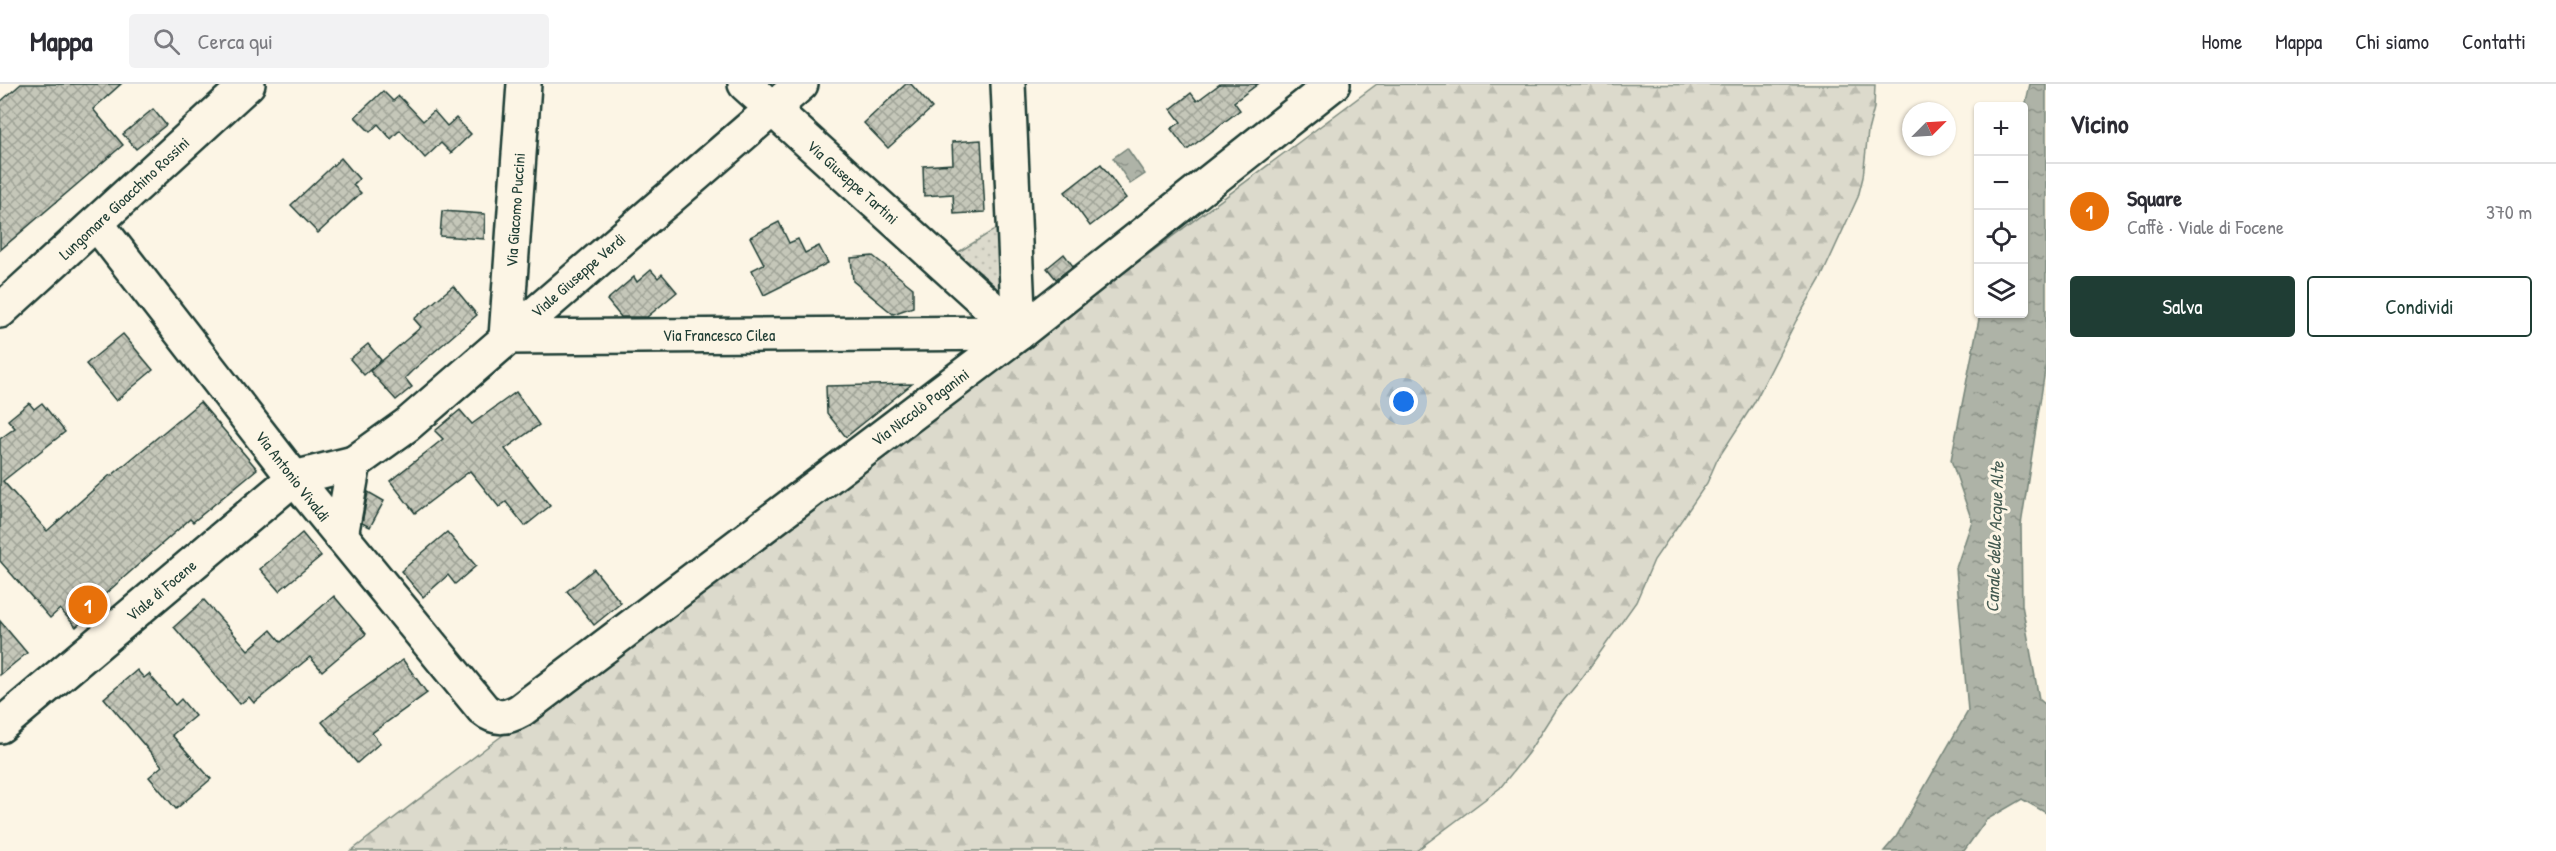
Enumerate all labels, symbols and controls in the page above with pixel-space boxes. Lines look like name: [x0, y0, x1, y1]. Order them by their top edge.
search box: [129, 14, 549, 68]
text: Mappa: [30, 22, 93, 60]
icon: search: [150, 25, 183, 58]
text: Cerca qui: [198, 26, 273, 56]
text: Home: [2201, 27, 2242, 56]
text: Mappa: [2275, 27, 2322, 56]
text: Chi siamo: [2355, 27, 2429, 56]
text: Contatti: [2462, 27, 2526, 56]
north arrow: [1902, 102, 1956, 156]
map controls: [1974, 102, 2028, 318]
button: +: [1974, 102, 2028, 156]
text: Vicino: [2070, 106, 2129, 141]
street label: Lungomare Gioacchino Rossini: [54, 132, 194, 264]
street label: Via Giuseppe Tartini: [802, 135, 904, 229]
street label: Via Giacomo Puccini: [500, 152, 530, 268]
button: −: [1974, 156, 2028, 210]
text: Square: [2127, 183, 2182, 213]
text: 1: [2086, 198, 2093, 225]
text: 370 m: [2486, 198, 2532, 225]
button: locate: [1974, 210, 2028, 264]
text: Caffè · Viale di Focene: [2127, 213, 2284, 240]
street label: Viale Giuseppe Verdi: [526, 228, 630, 322]
button: layers: [1974, 264, 2028, 318]
button: Salva: [2070, 276, 2295, 337]
button: Condividi: [2307, 276, 2532, 337]
street label: Via Francesco Cilea: [663, 324, 775, 346]
street label: Via Niccolò Paganini: [867, 363, 973, 451]
your location: [1389, 387, 1418, 416]
street label: Via Antonio Vivaldi: [251, 426, 335, 526]
water label: Canale delle Acque Alte: [1979, 460, 2010, 613]
street label: Viale di Focene: [121, 554, 201, 626]
pin: 1: [68, 582, 107, 628]

